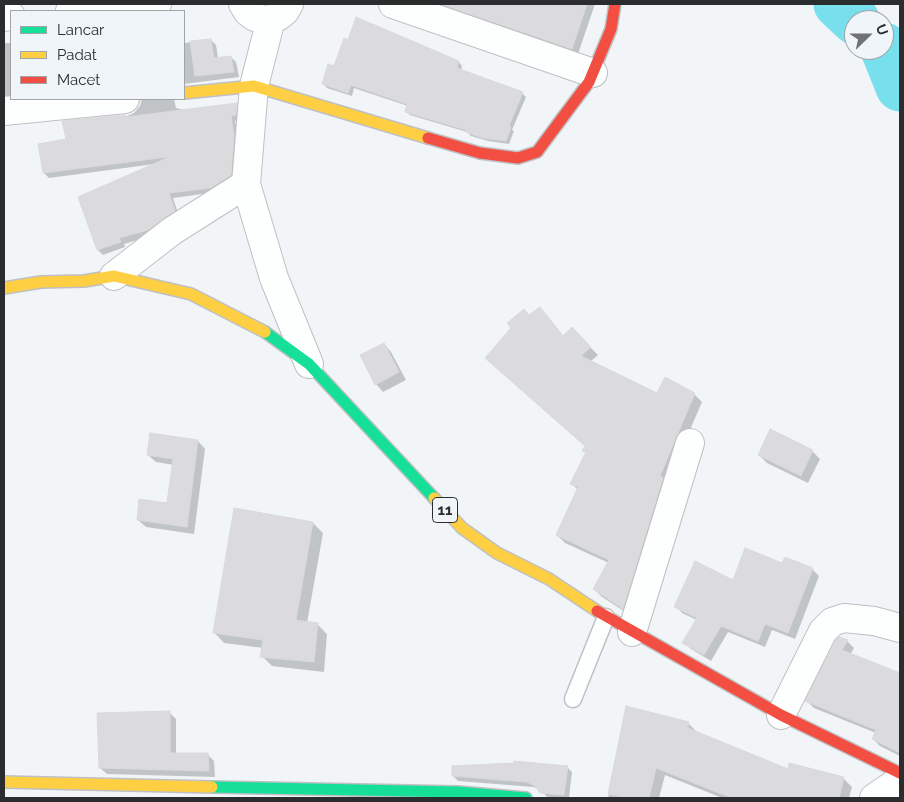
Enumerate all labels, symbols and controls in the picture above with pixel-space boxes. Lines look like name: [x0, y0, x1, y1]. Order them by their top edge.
legend: [10, 10, 185, 100]
north arrow: [844, 10, 894, 60]
text: Lancar: [57, 21, 104, 39]
text: U: [873, 22, 891, 38]
text: Padat: [57, 46, 97, 64]
text: Macet: [57, 71, 100, 89]
road number: 11: [432, 498, 458, 522]

